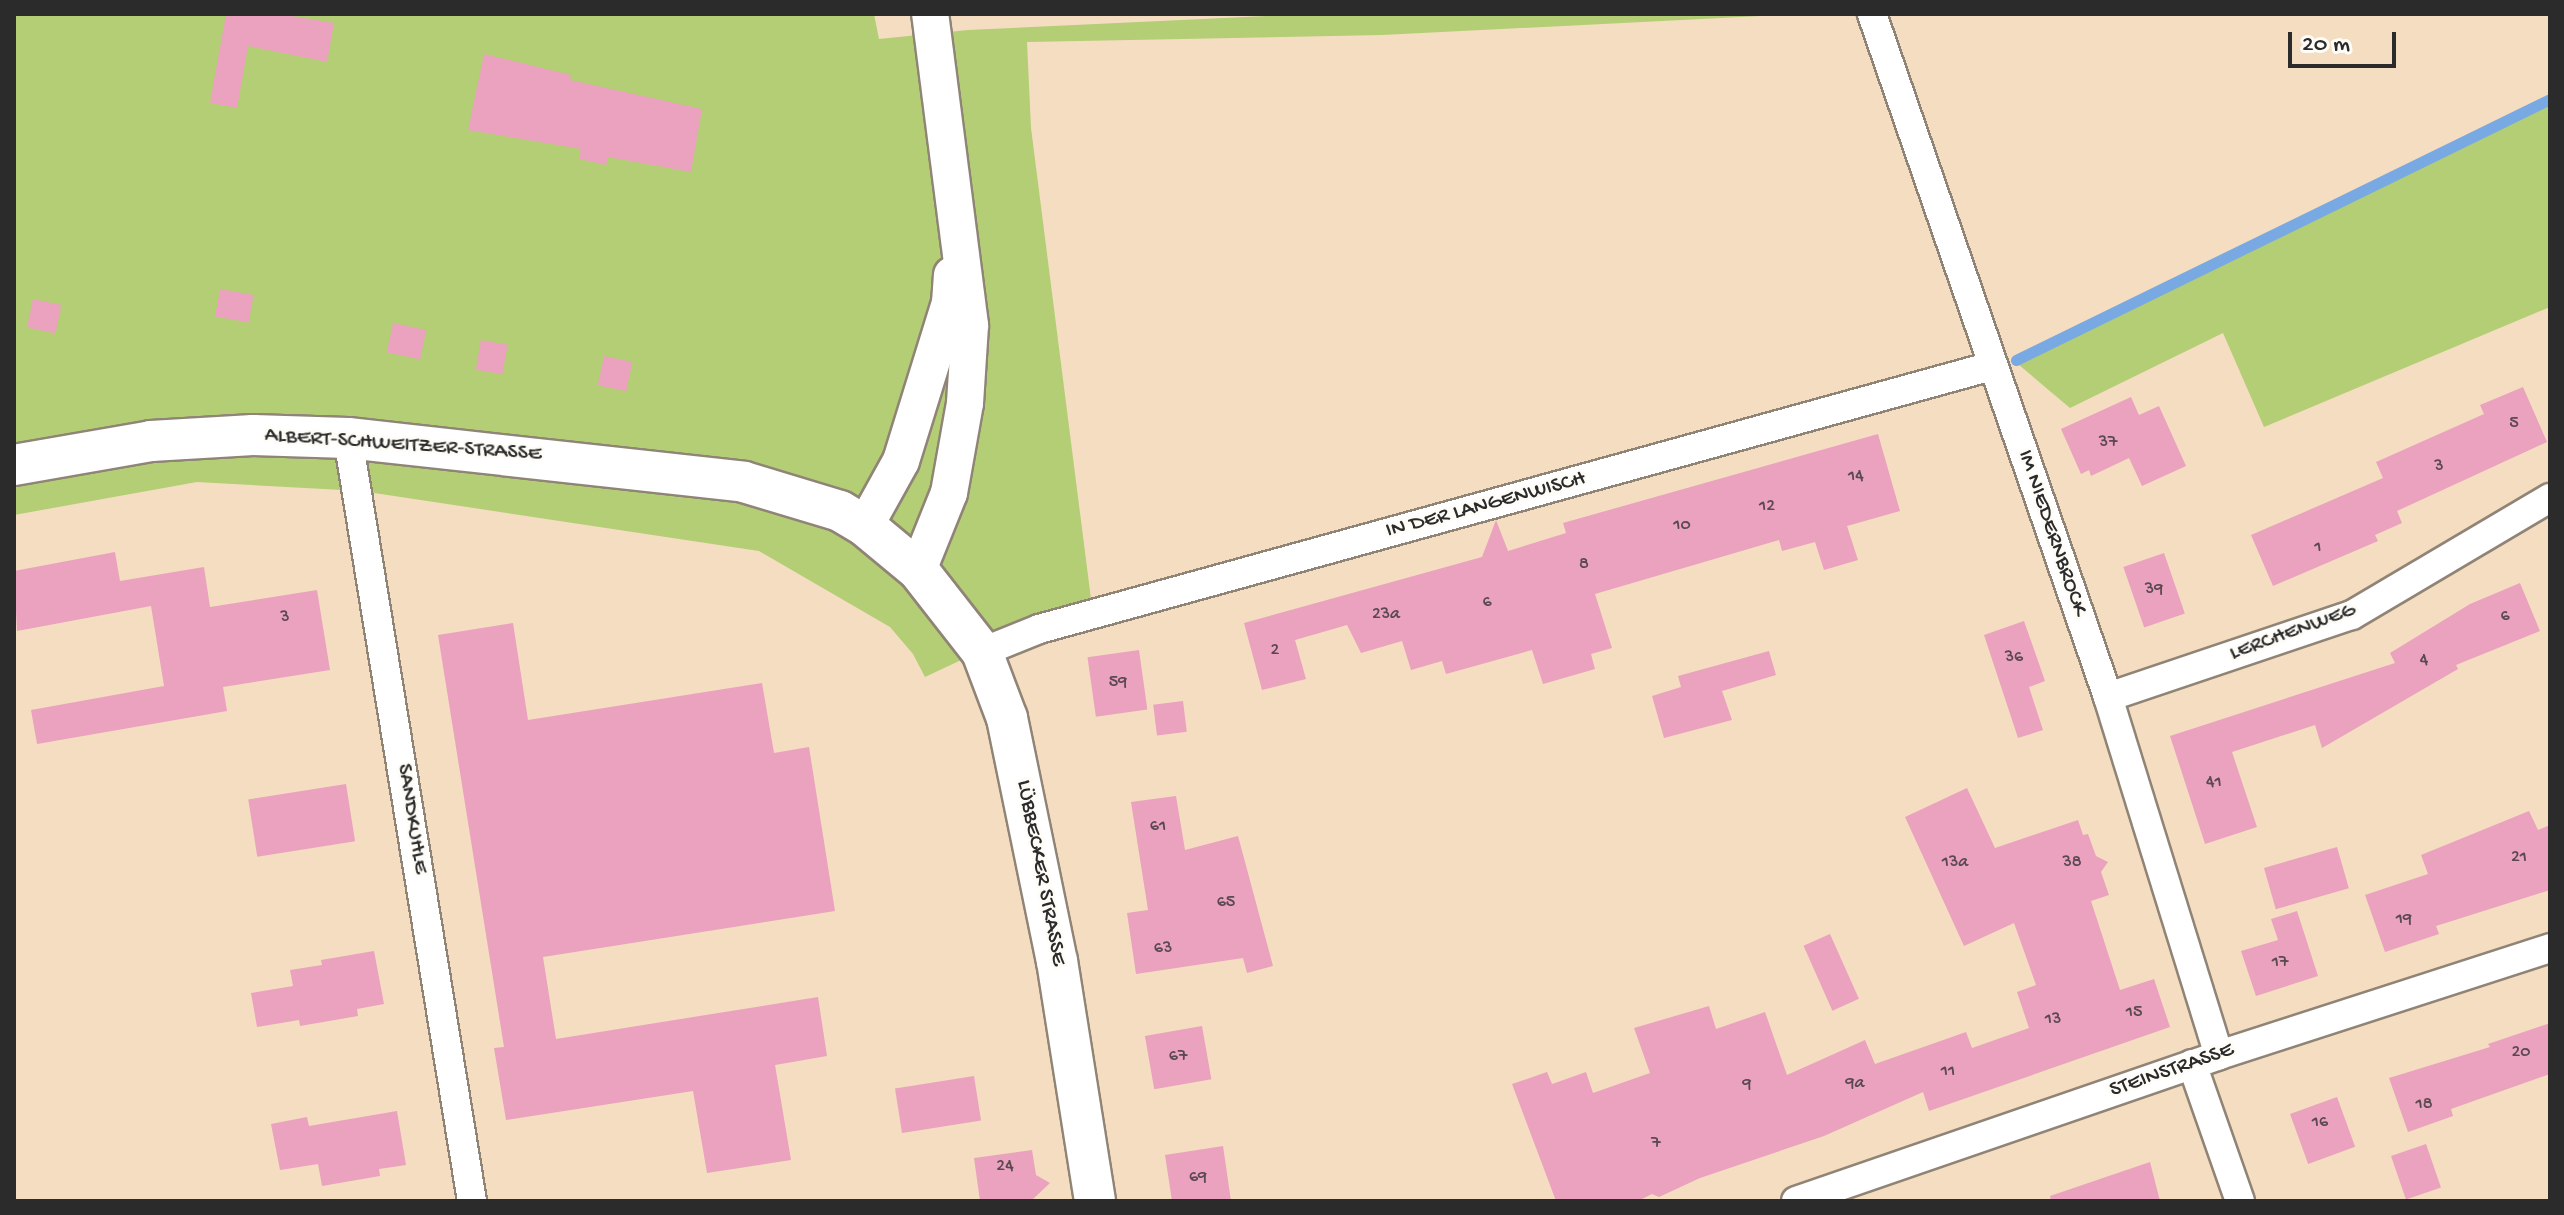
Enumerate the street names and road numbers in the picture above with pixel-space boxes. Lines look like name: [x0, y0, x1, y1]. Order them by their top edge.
street label: ALBERT-SCHWEITZER-STRASSE: [264, 423, 542, 469]
street label: IM NIEDERNBROCK: [2010, 447, 2092, 619]
street label: IN DER LANGENWISCH: [1383, 467, 1589, 545]
street label: LERCHENWEG: [2226, 598, 2360, 668]
street label: SANDKUHLE: [389, 762, 433, 876]
street label: LÜBBECKER STRASSE: [1009, 778, 1071, 968]
street label: STEINSTRASSE: [2107, 1037, 2237, 1105]

